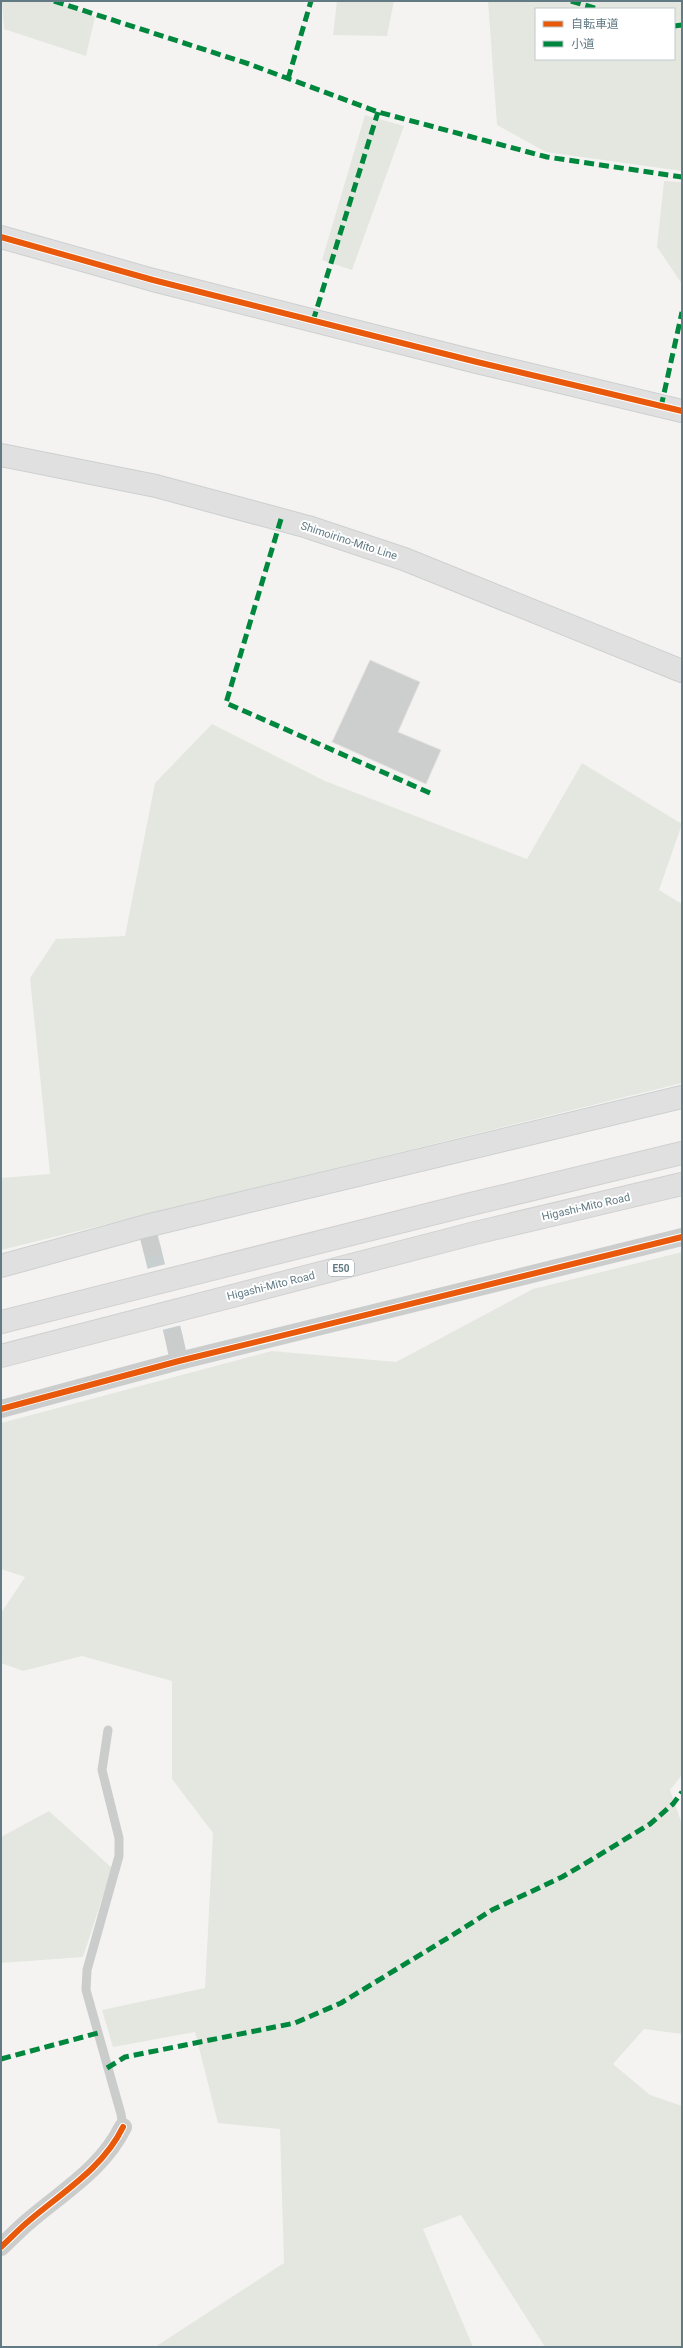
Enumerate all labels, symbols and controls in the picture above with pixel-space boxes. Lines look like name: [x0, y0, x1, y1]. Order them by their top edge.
legend: [535, 8, 675, 60]
text: 自転車道: [571, 17, 619, 31]
text: 小道: [571, 37, 595, 51]
street label: Shimoirino-Mito Line: [299, 519, 399, 563]
street label: Higashi-Mito Road: [541, 1191, 631, 1223]
road number: E50: [328, 1260, 354, 1276]
street label: Higashi-Mito Road: [226, 1269, 316, 1303]

